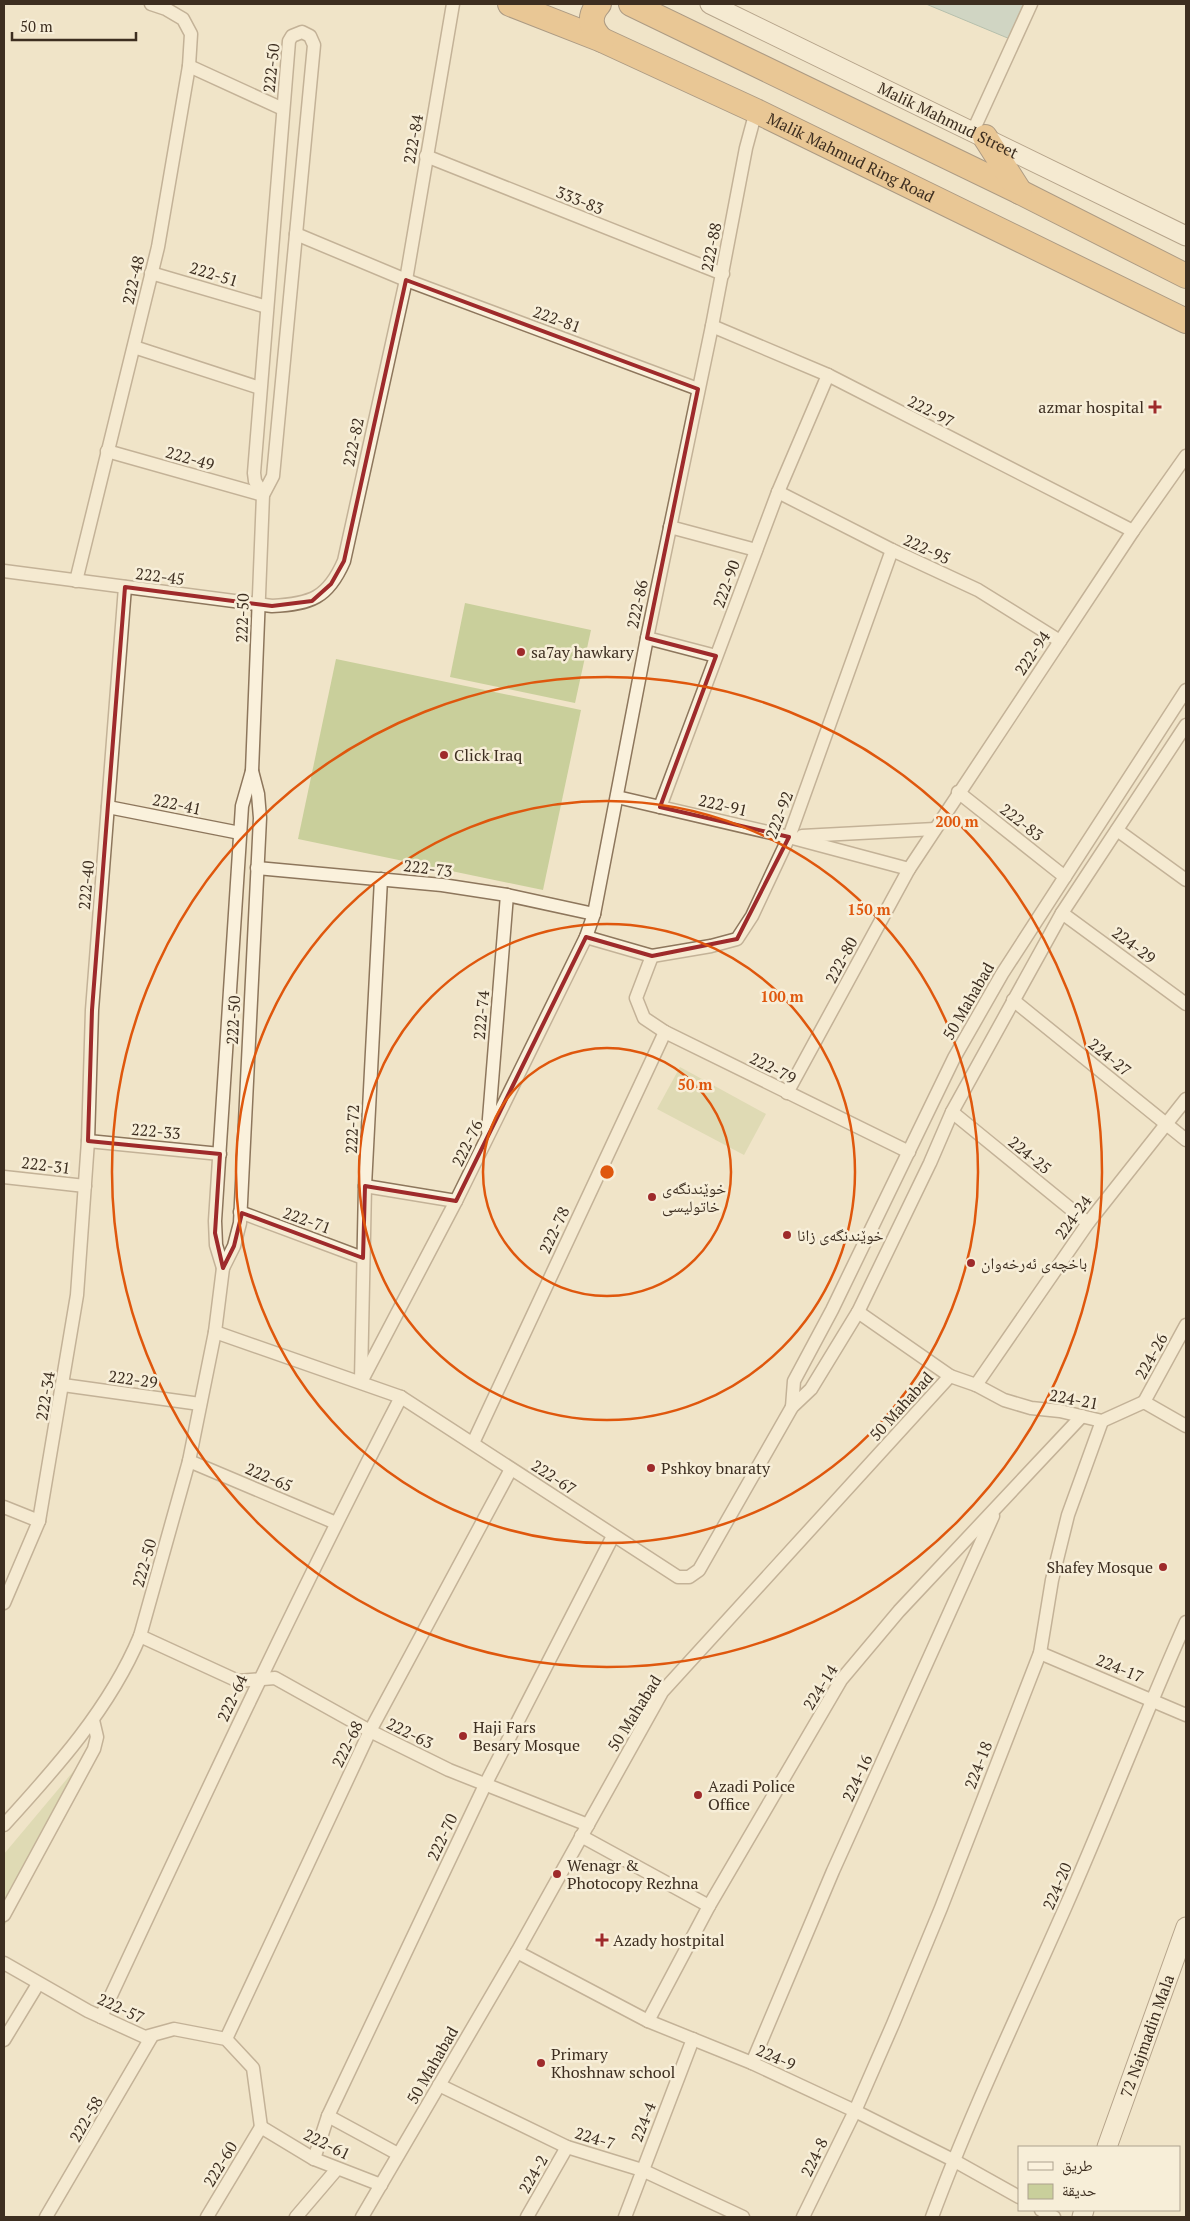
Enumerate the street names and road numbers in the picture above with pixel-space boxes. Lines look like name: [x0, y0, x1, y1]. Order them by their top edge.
street label: 222-50: [257, 42, 285, 94]
street label: Malik Mahmud Street: [874, 77, 1022, 164]
street label: Malik Mahmud Ring Road: [764, 107, 938, 208]
street label: 222-84: [398, 112, 428, 165]
street label: 333-83: [553, 181, 607, 219]
street label: 222-88: [695, 221, 727, 273]
street label: 222-48: [117, 253, 149, 307]
street label: 222-51: [187, 256, 241, 292]
street label: 222-81: [530, 300, 584, 338]
street label: 222-97: [904, 390, 958, 432]
street label: 222-82: [337, 416, 369, 468]
street label: 222-49: [163, 441, 217, 475]
street label: 222-95: [900, 529, 954, 569]
street label: 222-90: [707, 557, 745, 611]
street label: 222-45: [134, 562, 186, 590]
street label: 222-86: [621, 577, 653, 630]
street label: 222-50: [230, 593, 254, 643]
street label: 222-94: [1009, 626, 1055, 680]
street label: 222-41: [151, 788, 203, 820]
street label: 222-92: [760, 788, 798, 842]
street label: 222-91: [696, 789, 750, 821]
street label: 222-83: [996, 798, 1048, 846]
street label: 222-73: [402, 854, 454, 882]
street label: 222-40: [73, 859, 99, 911]
street label: 224-29: [1108, 921, 1160, 969]
street label: 222-80: [820, 933, 862, 987]
street label: 50 Mahabad: [937, 958, 999, 1044]
street label: 222-74: [468, 989, 494, 1041]
street label: 222-50: [221, 995, 245, 1045]
street label: 224-27: [1084, 1033, 1136, 1081]
street label: 222-79: [746, 1047, 800, 1089]
street label: 222-72: [340, 1104, 364, 1154]
street label: 222-76: [446, 1116, 488, 1170]
street label: 222-33: [130, 1118, 182, 1144]
street label: 224-25: [1004, 1131, 1056, 1179]
street label: 222-31: [20, 1151, 72, 1179]
street label: 224-24: [1050, 1190, 1097, 1243]
street label: 222-71: [280, 1201, 334, 1239]
street label: 222-78: [534, 1203, 574, 1257]
street label: 224-26: [1129, 1329, 1173, 1383]
street label: 222-29: [107, 1365, 159, 1393]
street label: 50 Mahabad: [864, 1367, 938, 1445]
street label: 222-34: [30, 1369, 60, 1422]
street label: 224-21: [1048, 1383, 1100, 1415]
street label: 222-67: [527, 1454, 581, 1500]
street label: 222-65: [242, 1457, 296, 1497]
street label: 222-50: [127, 1536, 161, 1590]
street label: 224-17: [1093, 1649, 1147, 1687]
street label: 224-14: [798, 1660, 843, 1714]
street label: 222-64: [212, 1671, 253, 1725]
street label: 50 Mahabad: [602, 1671, 666, 1755]
street label: 222-63: [383, 1712, 437, 1754]
street label: 222-68: [326, 1717, 368, 1771]
street label: 224-18: [959, 1738, 997, 1792]
street label: 224-16: [837, 1751, 878, 1805]
street label: 222-70: [422, 1810, 462, 1864]
street label: 224-20: [1037, 1859, 1077, 1913]
street label: 72 Najmadin Mala: [1115, 1971, 1179, 2101]
street label: 222-57: [94, 1988, 148, 2028]
street label: 50 Mahabad: [401, 2022, 463, 2108]
street label: 224-9: [753, 2039, 799, 2075]
street label: 222-58: [64, 2092, 108, 2146]
street label: 224-4: [625, 2099, 661, 2145]
street label: 224-7: [572, 2121, 618, 2155]
street label: 222-61: [300, 2123, 354, 2165]
street label: 224-8: [795, 2134, 833, 2180]
street label: 222-60: [198, 2137, 242, 2191]
street label: 224-2: [513, 2151, 553, 2197]

